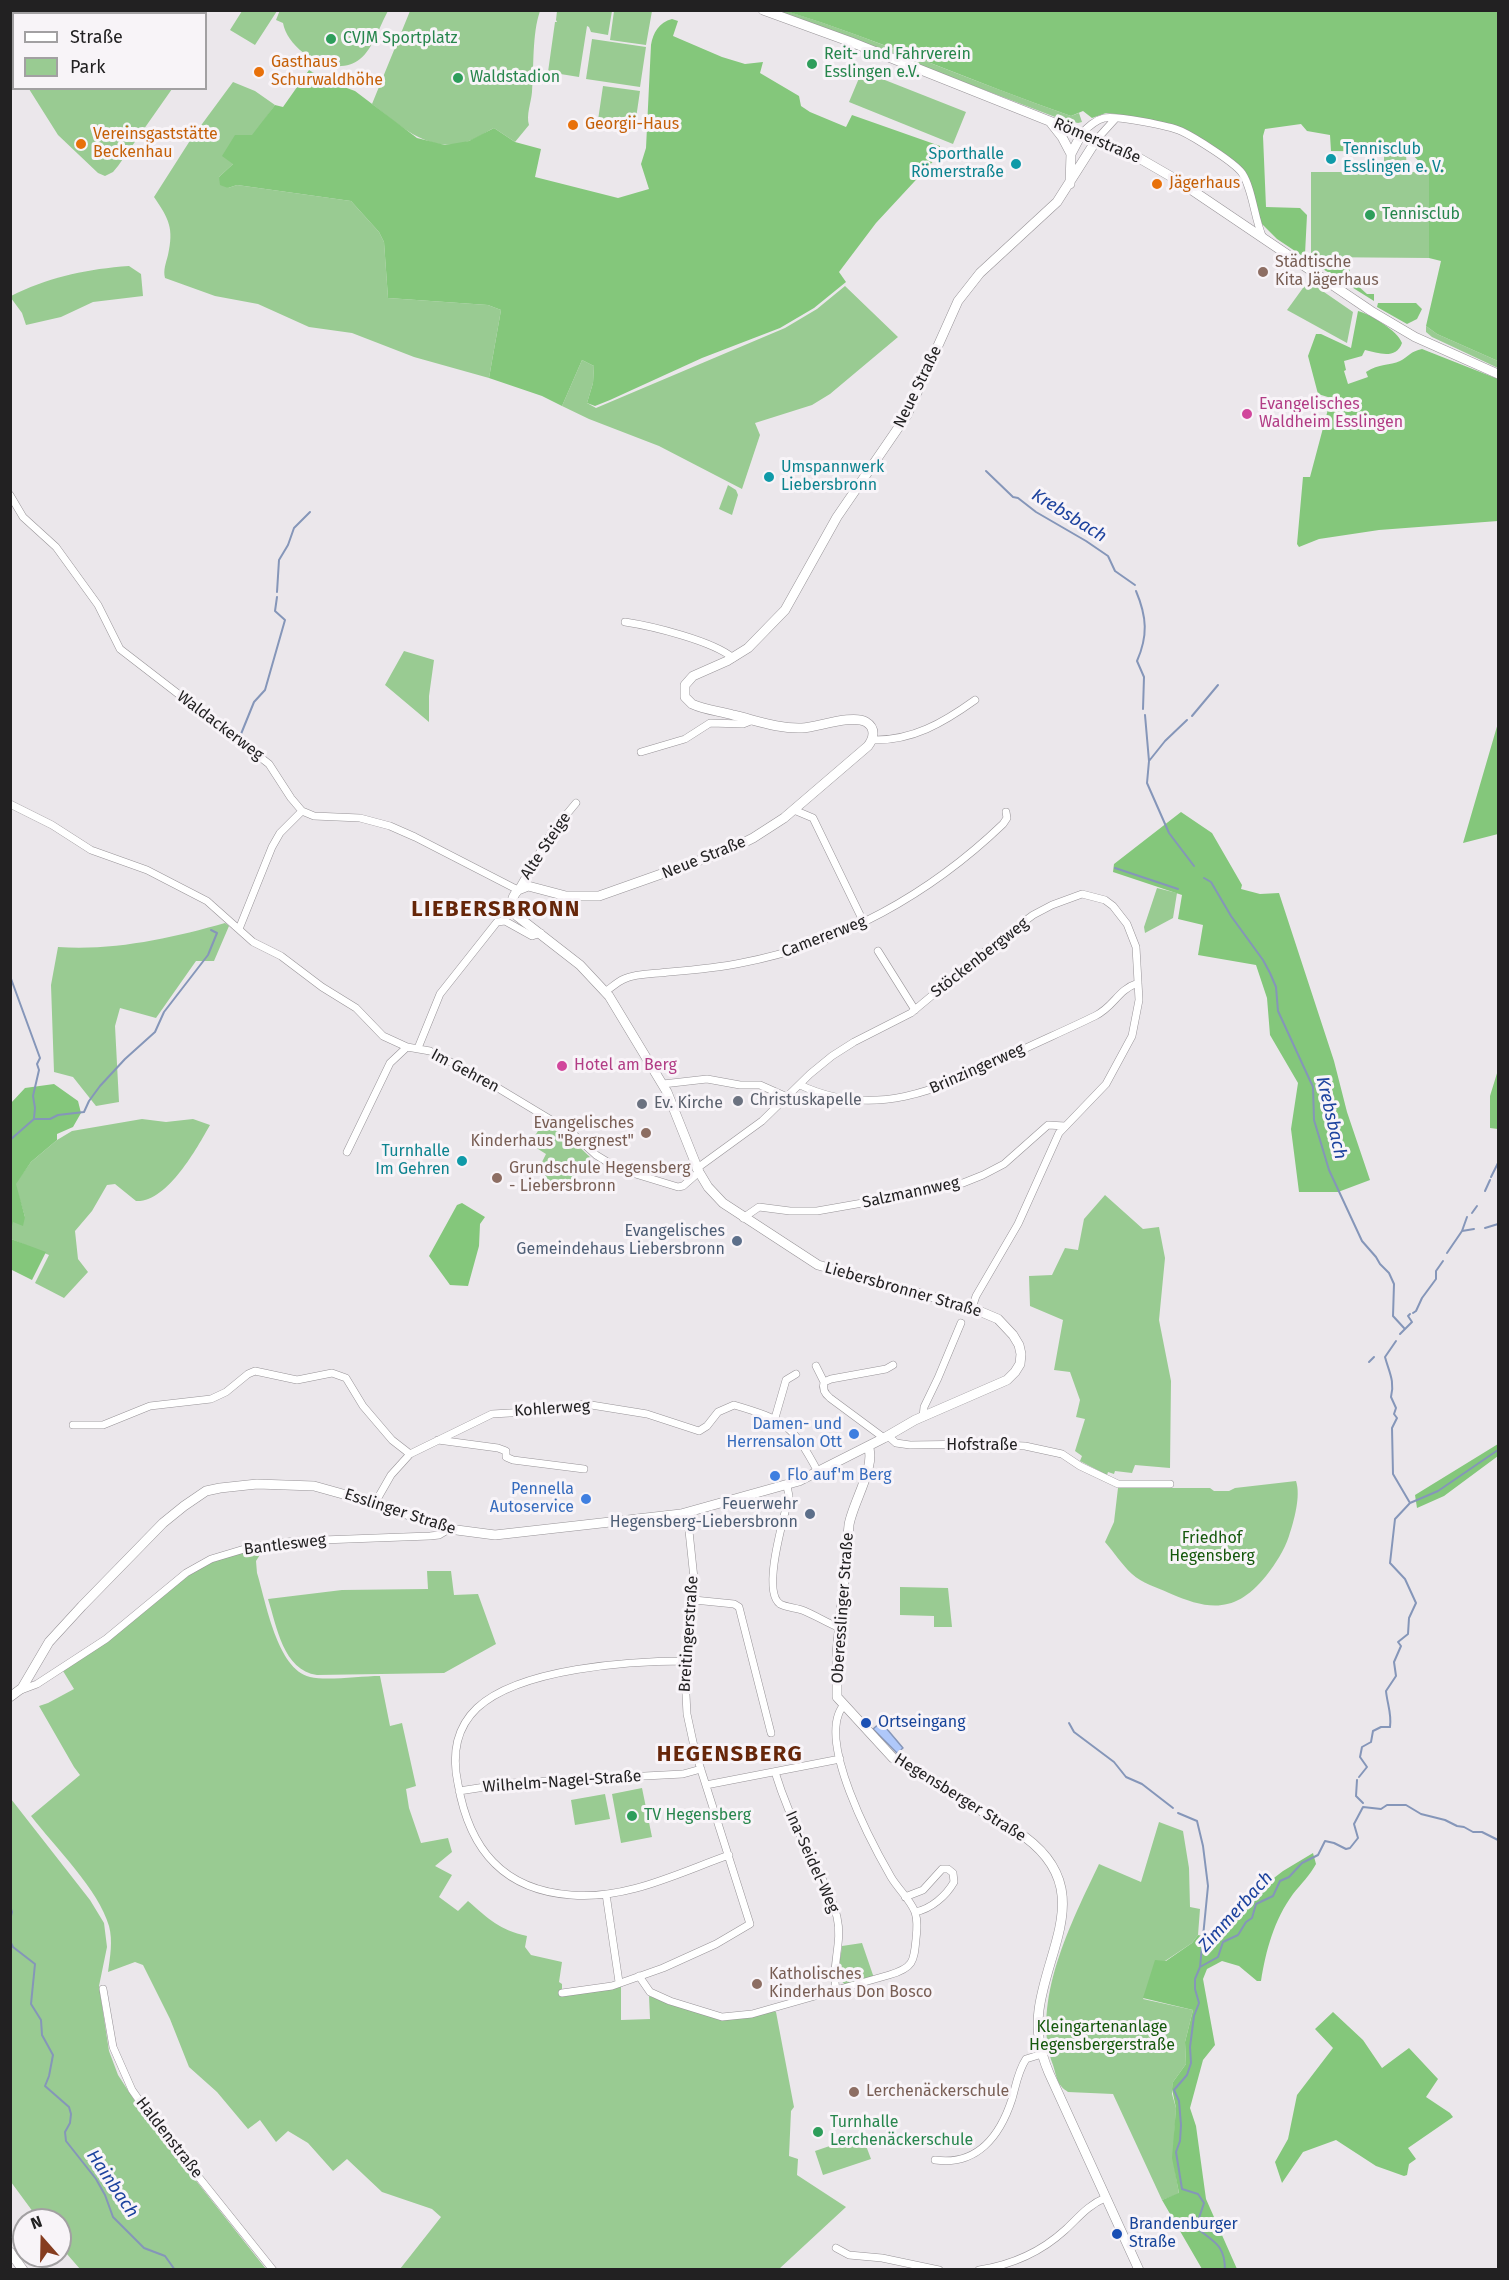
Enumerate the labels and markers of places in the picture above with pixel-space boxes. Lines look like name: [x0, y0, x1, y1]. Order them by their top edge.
place label: CVJM Sportplatz: [343, 29, 457, 49]
marker: CVJM Sportplatz: [324, 32, 338, 46]
place label: Reit- und Fahrverein Esslingen e.V.: [824, 45, 971, 83]
place label: Gasthaus Schurwaldhöhe: [271, 53, 383, 91]
marker: Reit- und Fahrverein Esslingen e.V.: [805, 57, 819, 71]
marker: Gasthaus Schurwaldhöhe: [252, 65, 266, 79]
place label: Waldstadion: [470, 68, 560, 88]
marker: Waldstadion: [451, 71, 465, 85]
place label: Georgii-Haus: [585, 115, 679, 135]
marker: Georgii-Haus: [566, 118, 580, 132]
place label: Vereinsgaststätte Beckenhau: [93, 125, 218, 163]
marker: Vereinsgaststätte Beckenhau: [74, 137, 88, 151]
place label: Tennisclub Esslingen e. V.: [1343, 140, 1444, 178]
place label: Sporthalle Römerstraße: [911, 145, 1004, 183]
marker: Tennisclub Esslingen e. V.: [1324, 152, 1338, 166]
marker: Sporthalle Römerstraße: [1009, 157, 1023, 171]
place label: Jägerhaus: [1169, 174, 1240, 194]
marker: Jägerhaus: [1150, 177, 1164, 191]
place label: Tennisclub: [1382, 205, 1460, 225]
marker: Tennisclub: [1363, 208, 1377, 222]
place label: Städtische Kita Jägerhaus: [1275, 253, 1379, 291]
marker: Städtische Kita Jägerhaus: [1256, 265, 1270, 279]
place label: Evangelisches Waldheim Esslingen: [1259, 395, 1403, 433]
marker: Evangelisches Waldheim Esslingen: [1240, 407, 1254, 421]
place label: Umspannwerk Liebersbronn: [781, 458, 884, 496]
marker: Umspannwerk Liebersbronn: [762, 470, 776, 484]
place label: Hotel am Berg: [574, 1056, 677, 1076]
marker: Hotel am Berg: [555, 1059, 569, 1073]
place label: Christuskapelle: [750, 1091, 862, 1111]
place label: Ev. Kirche: [654, 1094, 723, 1114]
marker: Christuskapelle: [731, 1094, 745, 1108]
marker: Ev. Kirche: [635, 1097, 649, 1111]
place label: Evangelisches Kinderhaus "Bergnest": [471, 1114, 634, 1152]
marker: Evangelisches Kinderhaus "Bergnest": [639, 1126, 653, 1140]
place label: Turnhalle Im Gehren: [375, 1142, 450, 1180]
marker: Turnhalle Im Gehren: [455, 1154, 469, 1168]
place label: Grundschule Hegensberg - Liebersbronn: [509, 1159, 691, 1197]
marker: Grundschule Hegensberg - Liebersbronn: [490, 1171, 504, 1185]
place label: Evangelisches Gemeindehaus Liebersbronn: [516, 1222, 725, 1260]
marker: Evangelisches Gemeindehaus Liebersbronn: [730, 1234, 744, 1248]
place label: Damen- und Herrensalon Ott: [726, 1415, 842, 1453]
marker: Damen- und Herrensalon Ott: [847, 1427, 861, 1441]
place label: Flo auf'm Berg: [787, 1466, 892, 1486]
marker: Flo auf'm Berg: [768, 1469, 782, 1483]
place label: Pennella Autoservice: [490, 1480, 574, 1518]
marker: Pennella Autoservice: [579, 1492, 593, 1506]
place label: Feuerwehr Hegensberg-Liebersbronn: [610, 1495, 798, 1533]
marker: Feuerwehr Hegensberg-Liebersbronn: [803, 1507, 817, 1521]
place label: Ortseingang: [878, 1713, 966, 1733]
marker: Ortseingang: [859, 1716, 873, 1730]
place label: TV Hegensberg: [644, 1806, 751, 1826]
marker: TV Hegensberg: [625, 1809, 639, 1823]
place label: Katholisches Kinderhaus Don Bosco: [769, 1965, 932, 2003]
marker: Katholisches Kinderhaus Don Bosco: [750, 1977, 764, 1991]
place label: Lerchenäckerschule: [866, 2082, 1009, 2102]
marker: Lerchenäckerschule: [847, 2085, 861, 2099]
place label: Turnhalle Lerchenäckerschule: [830, 2113, 973, 2151]
marker: Turnhalle Lerchenäckerschule: [811, 2125, 825, 2139]
place label: Brandenburger Straße: [1129, 2215, 1238, 2253]
marker: Brandenburger Straße: [1110, 2227, 1124, 2241]

